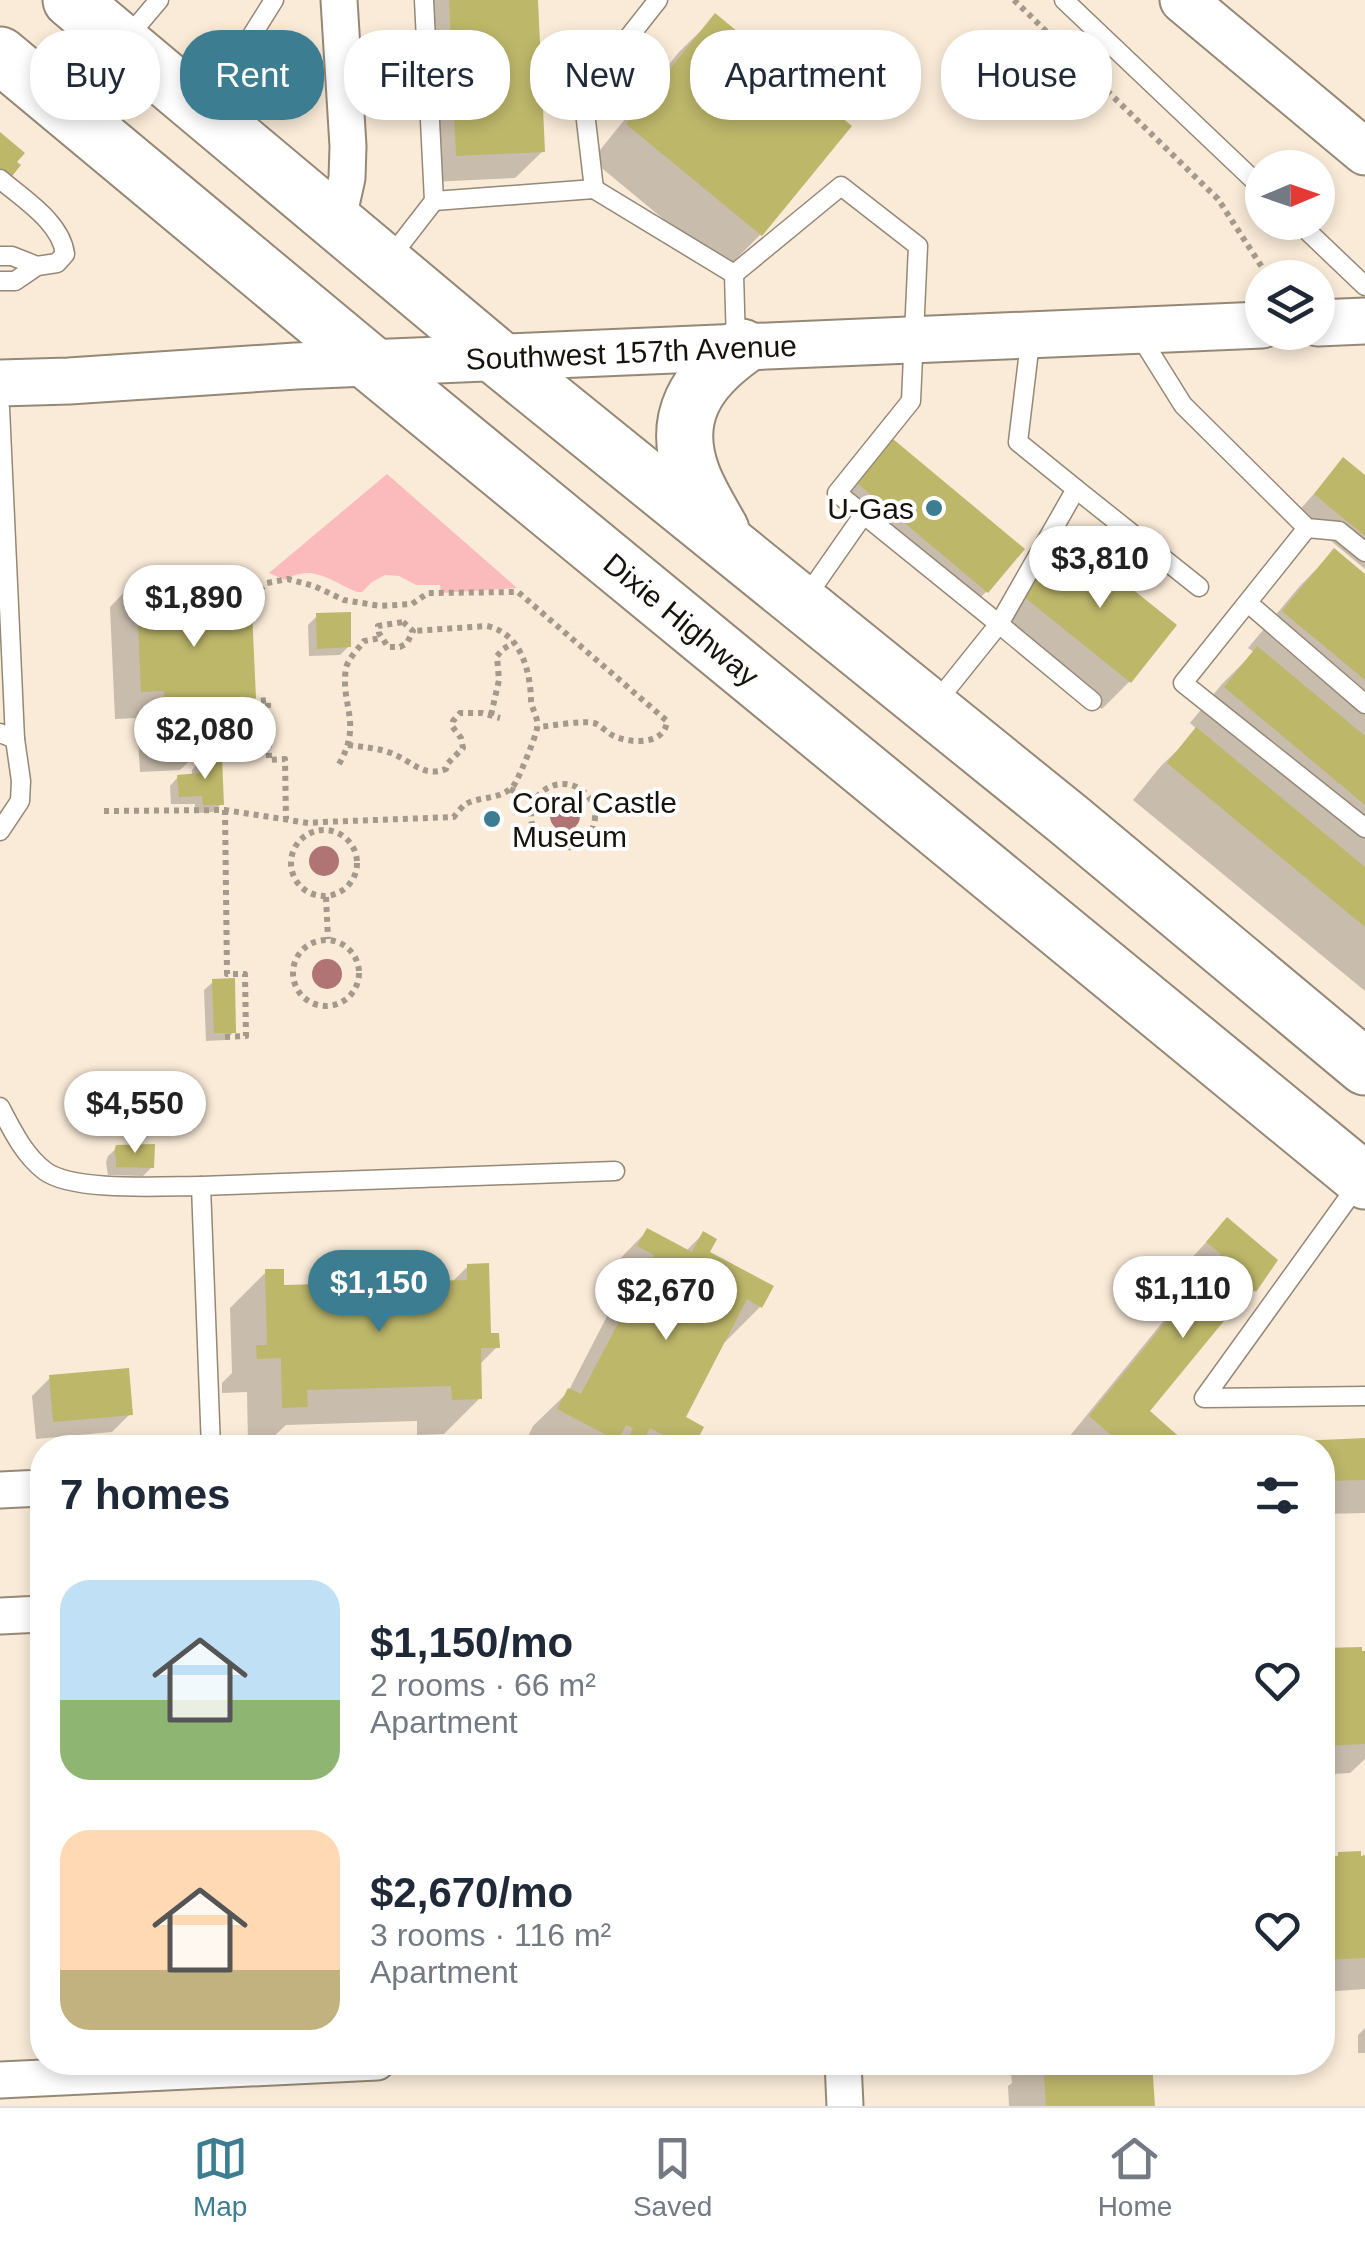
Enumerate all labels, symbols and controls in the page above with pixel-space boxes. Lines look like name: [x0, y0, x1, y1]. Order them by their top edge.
chip: Buy: [30, 30, 160, 120]
chip: Rent: [180, 30, 324, 120]
chip: Filters: [344, 30, 510, 120]
chip: New: [530, 30, 670, 120]
chip: Apartment: [690, 30, 921, 120]
chip: House: [941, 30, 1112, 120]
north arrow: [1245, 150, 1335, 240]
map controls: [1245, 150, 1335, 350]
button: layers: [1245, 260, 1335, 350]
street label: Southwest 157th Avenue: [465, 328, 797, 375]
place label: U-Gas: [827, 492, 914, 525]
marker: U-Gas: [923, 497, 945, 519]
pin: $3,810: [1019, 526, 1181, 611]
text: $3,810: [1051, 540, 1149, 576]
street label: Dixie Highway: [598, 546, 766, 692]
pin: $1,890: [113, 565, 275, 650]
text: $1,890: [145, 579, 243, 615]
pin: $2,080: [124, 697, 286, 782]
text: $2,080: [156, 711, 254, 747]
place label: Coral Castle Museum: [512, 786, 677, 853]
marker: Coral Castle Museum: [481, 808, 503, 830]
pin: $4,550: [54, 1071, 216, 1156]
text: $4,550: [86, 1085, 184, 1121]
pin: $1,150: [298, 1250, 460, 1335]
pin: $1,110: [1102, 1256, 1264, 1341]
pin: $2,670: [585, 1258, 747, 1343]
text: $1,150: [330, 1264, 428, 1300]
text: $1,110: [1135, 1270, 1231, 1306]
text: $2,670: [617, 1272, 715, 1308]
icon: filters: [1250, 1468, 1305, 1523]
text: 7 homes: [60, 1471, 230, 1518]
text: $1,150/mo: [370, 1619, 573, 1666]
icon: home: [140, 1620, 260, 1740]
icon: heart: [1250, 1653, 1305, 1708]
text: 2 rooms · 66 m²: [370, 1667, 596, 1703]
text: Apartment: [370, 1704, 518, 1740]
text: $2,670/mo: [370, 1869, 573, 1916]
icon: home: [140, 1870, 260, 1990]
icon: heart: [1250, 1903, 1305, 1958]
text: 3 rooms · 116 m²: [370, 1917, 611, 1953]
text: Apartment: [370, 1954, 518, 1990]
tab: Map: [193, 2131, 248, 2223]
tab: Saved: [633, 2131, 712, 2223]
tab: Home: [1098, 2131, 1172, 2223]

